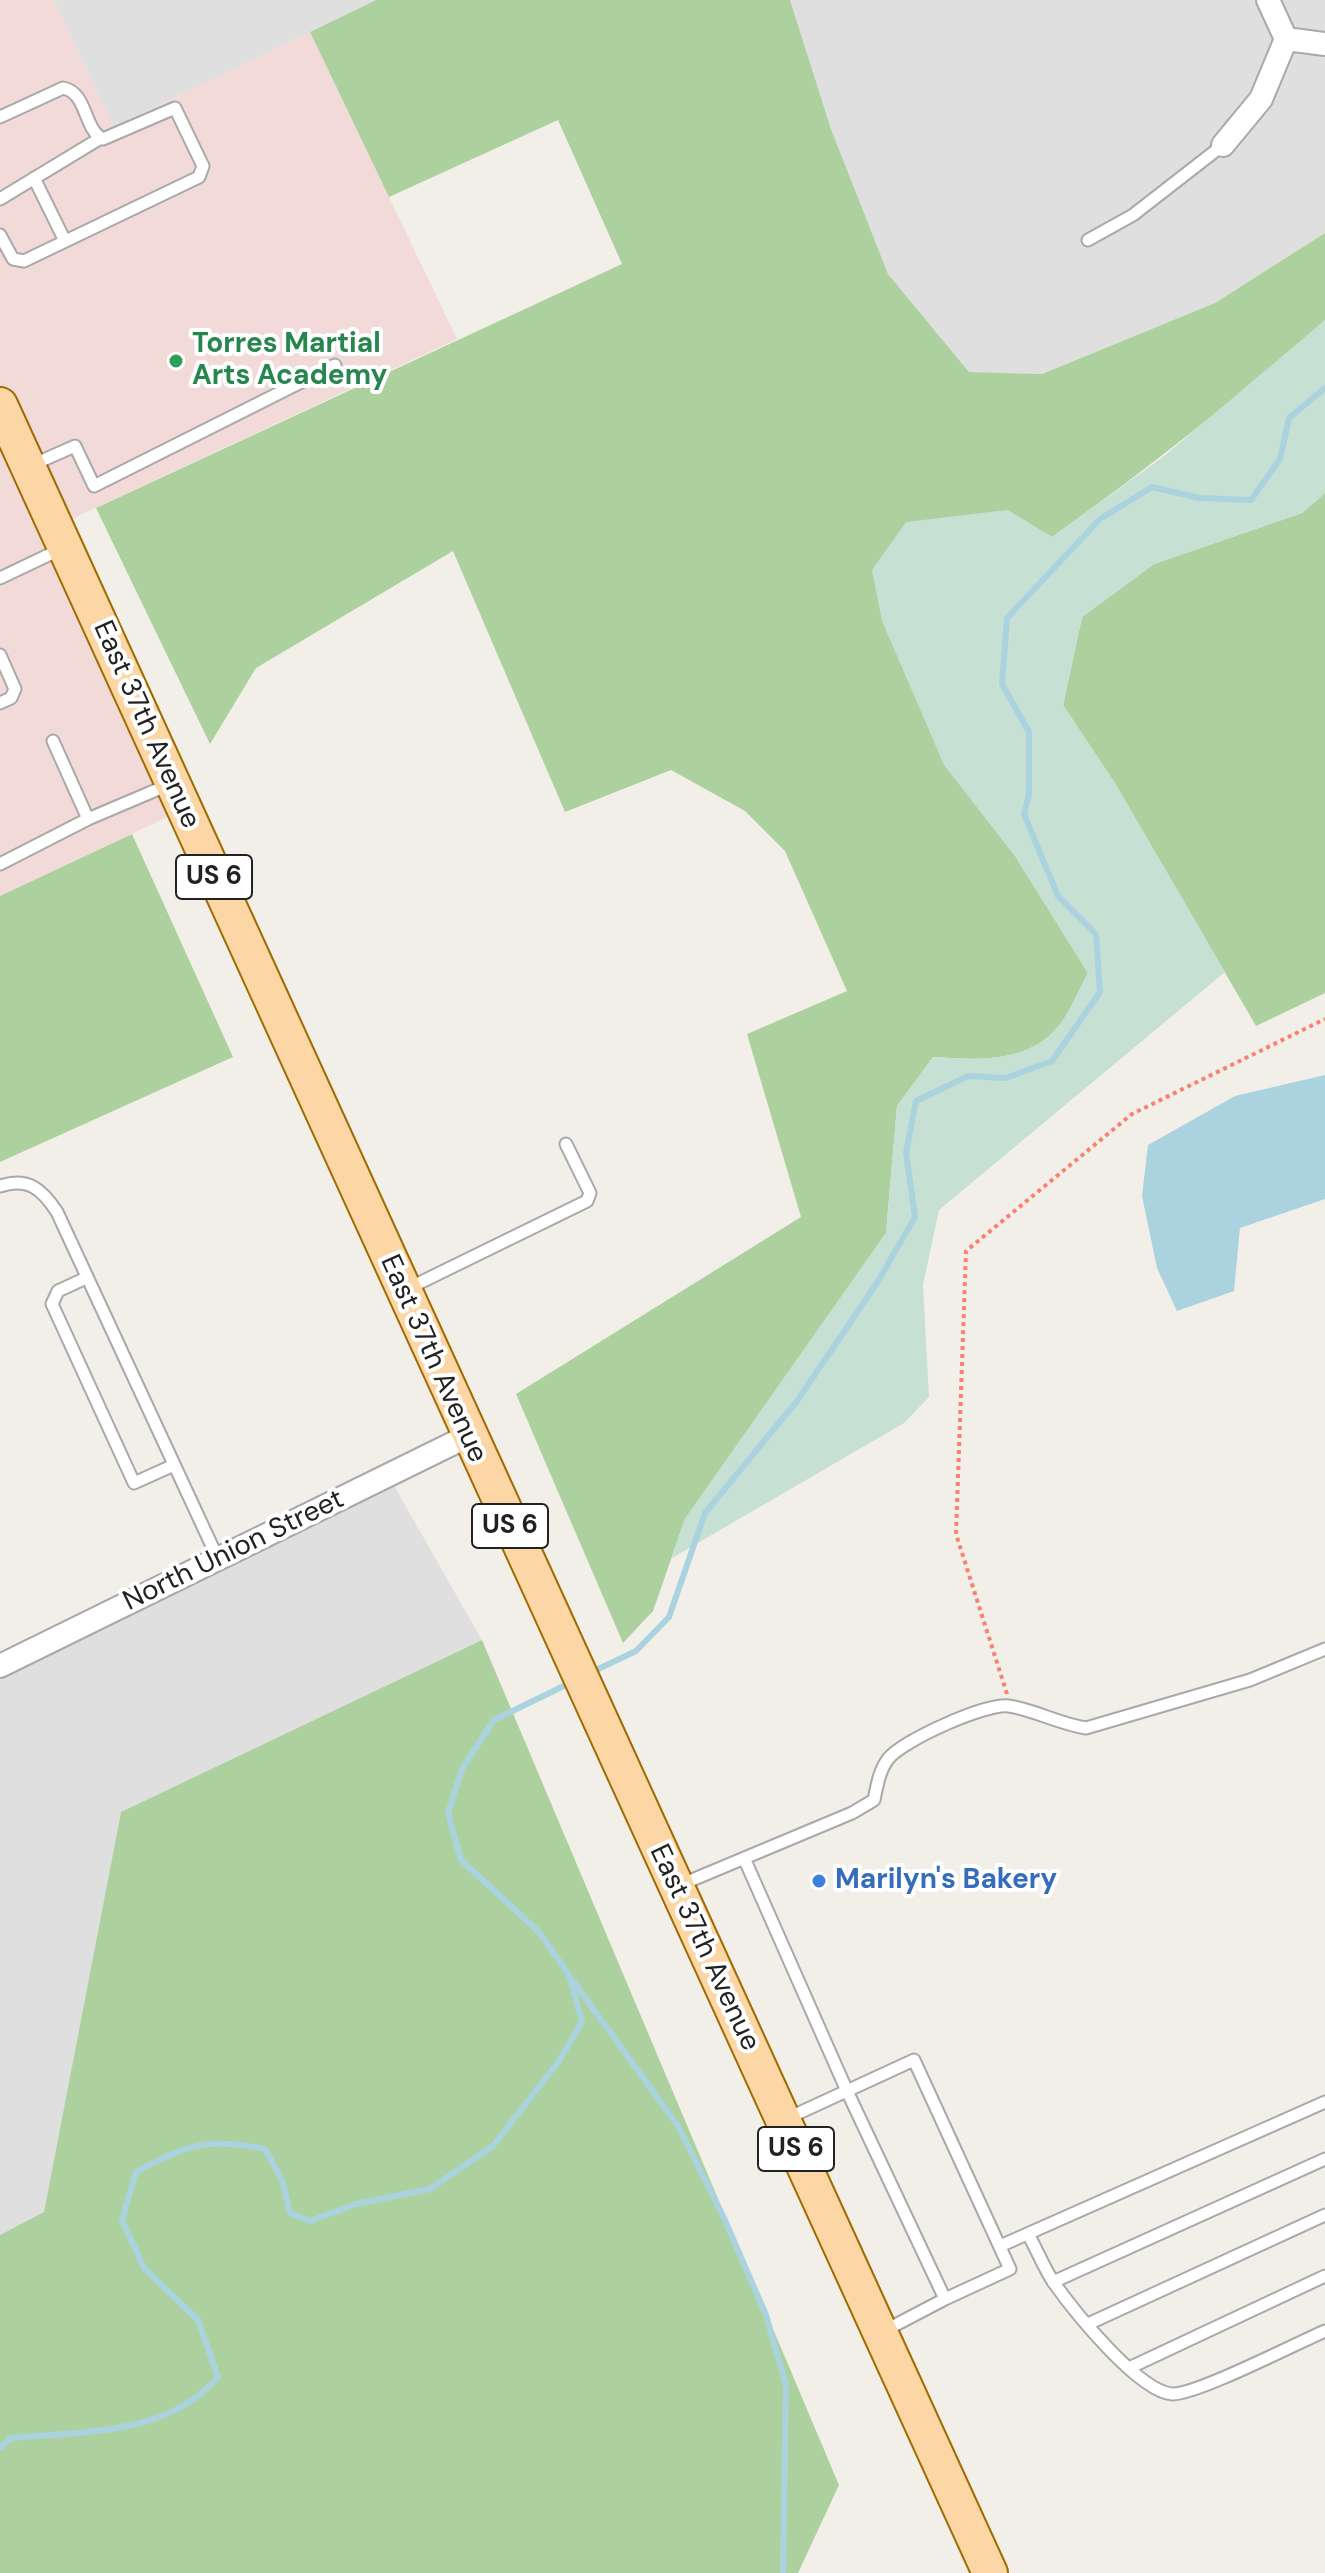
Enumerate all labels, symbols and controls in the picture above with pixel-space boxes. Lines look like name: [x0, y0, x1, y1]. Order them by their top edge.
place label: Torres Martial Arts Academy: [192, 328, 387, 394]
marker: Torres Martial Arts Academy: [167, 352, 185, 370]
street label: East 37th Avenue: [85, 616, 207, 834]
road number: US 6: [176, 855, 252, 899]
street label: East 37th Avenue: [372, 1250, 494, 1468]
street label: North Union Street: [118, 1483, 350, 1619]
road number: US 6: [472, 1504, 548, 1548]
street label: East 37th Avenue: [642, 1840, 766, 2056]
place label: Marilyn's Bakery: [835, 1864, 1057, 1898]
marker: Marilyn's Bakery: [810, 1872, 828, 1890]
road number: US 6: [758, 2127, 834, 2171]

